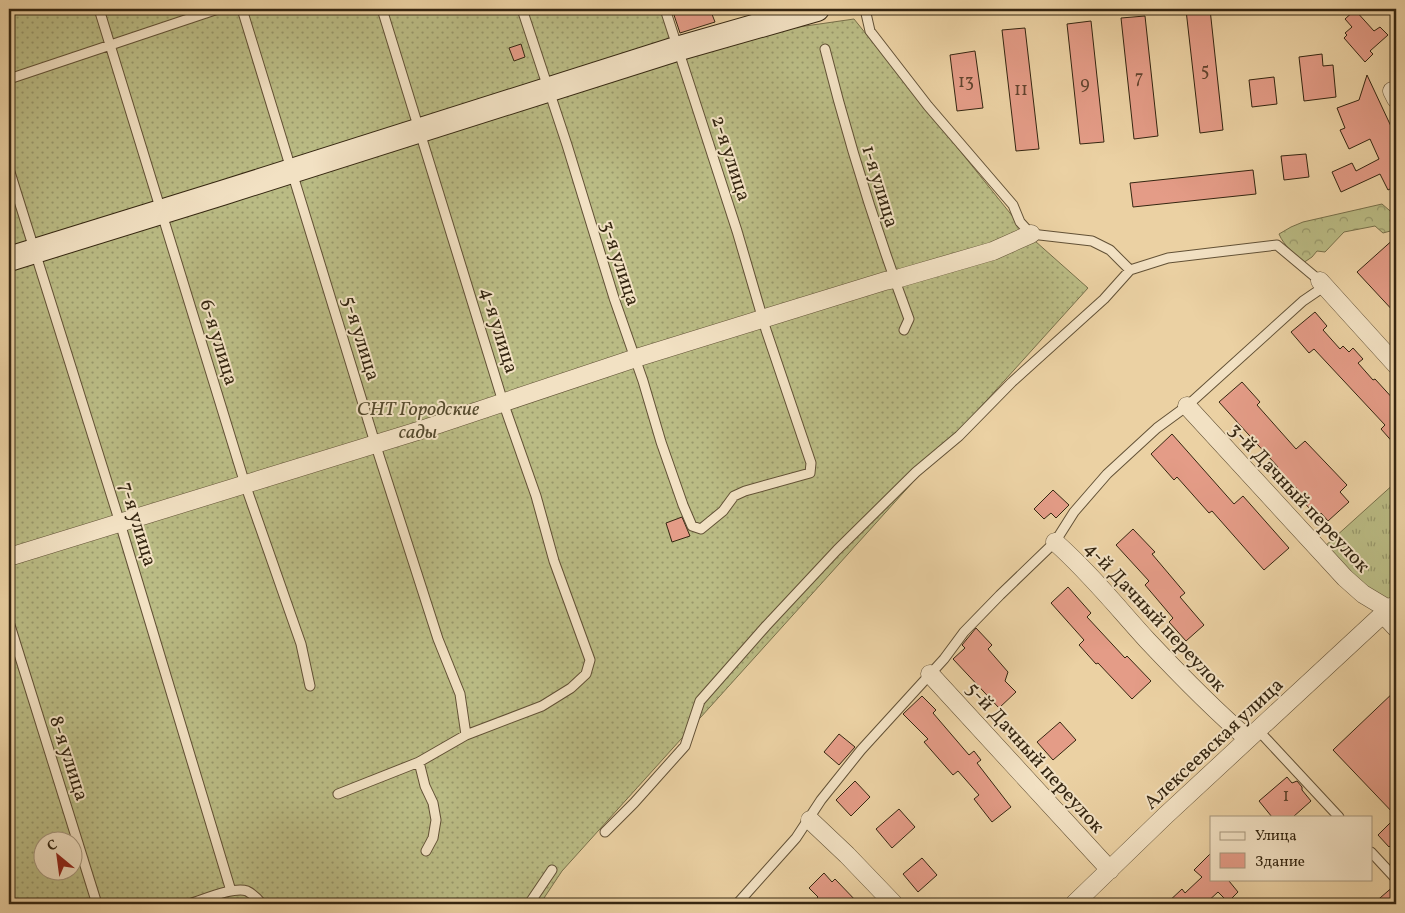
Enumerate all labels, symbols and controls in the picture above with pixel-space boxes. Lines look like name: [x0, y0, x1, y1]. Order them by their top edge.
house number: 5: [1201, 59, 1209, 84]
house number: 7: [1135, 66, 1143, 91]
house number: 13: [958, 70, 974, 95]
house number: 9: [1080, 72, 1090, 97]
house number: 11: [1014, 78, 1028, 103]
street label: 2-я улица: [703, 112, 757, 205]
street label: 1-я улица: [853, 142, 905, 231]
street label: 3-я улица: [592, 217, 646, 310]
street label: 4-я улица: [472, 284, 524, 377]
street label: 5-я улица: [334, 293, 386, 385]
street label: 6-я улица: [192, 296, 244, 389]
park label: СНТ Городские сады: [357, 396, 480, 447]
street label: 3-й Дачный переулок: [1221, 417, 1376, 580]
street label: 7-я улица: [111, 479, 163, 570]
street label: 4-й Дачный переулок: [1077, 536, 1232, 699]
street label: Алексеевская улица: [1138, 672, 1290, 817]
street label: 5-й Дачный переулок: [959, 676, 1111, 841]
street label: 8-я улица: [41, 712, 95, 805]
house number: 1: [1283, 784, 1289, 809]
legend: [1210, 816, 1372, 880]
text: Улица: [1255, 826, 1297, 847]
north arrow: [32, 830, 82, 880]
text: С: [44, 835, 61, 856]
text: Здание: [1255, 852, 1305, 873]

